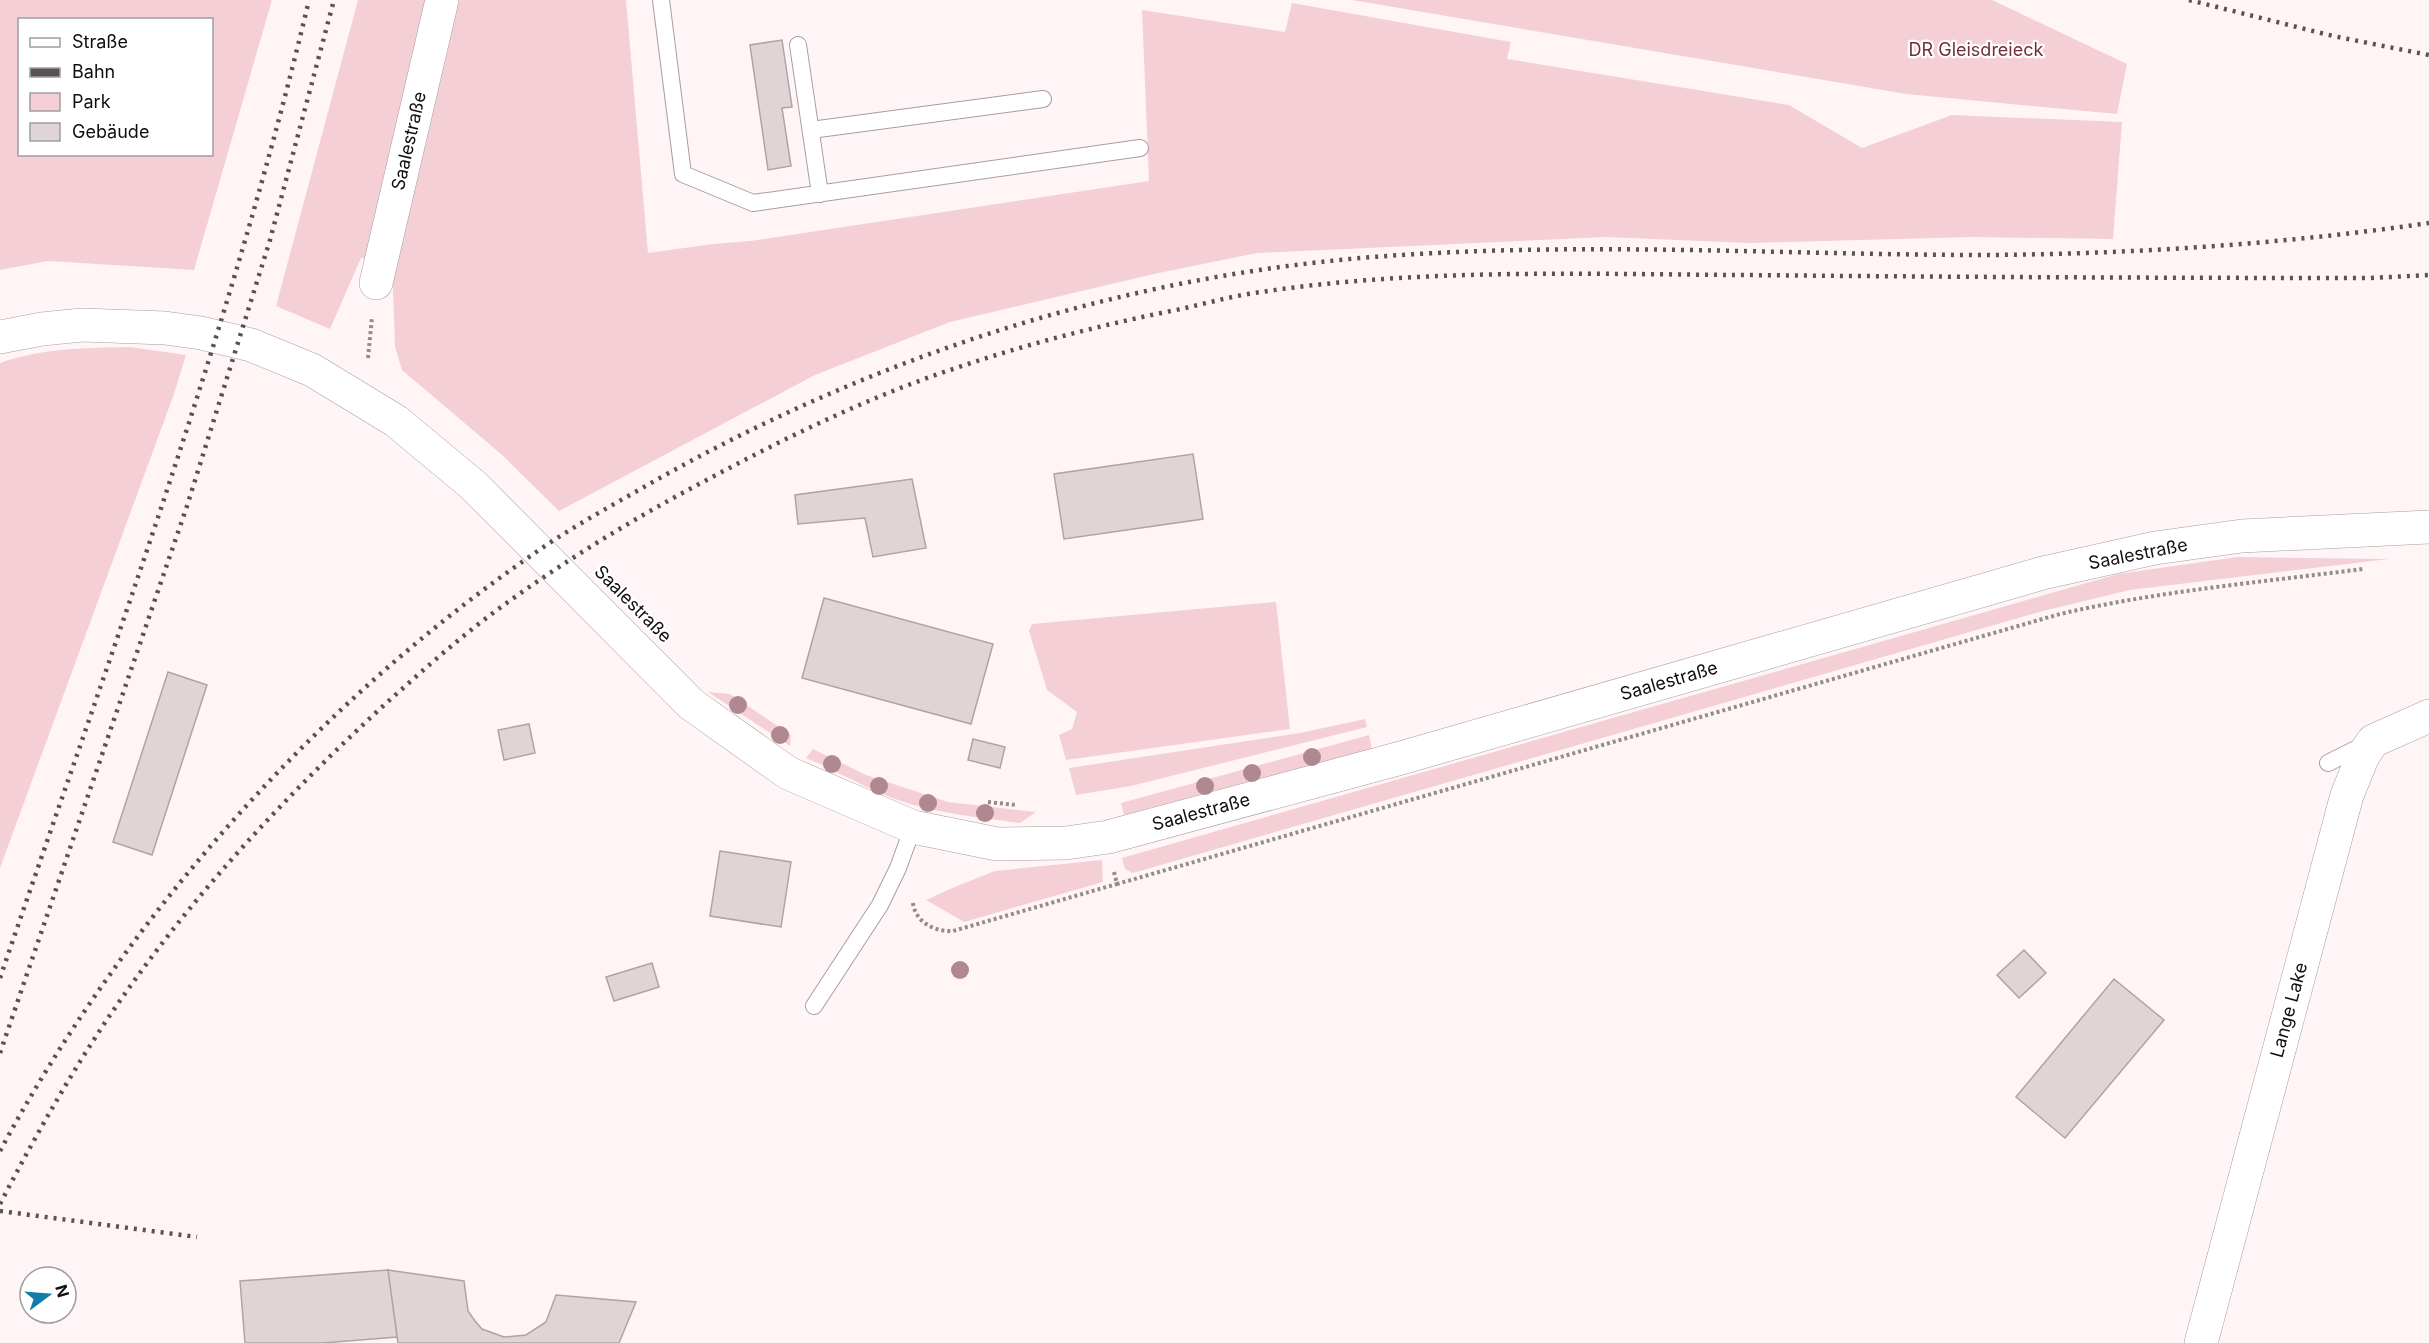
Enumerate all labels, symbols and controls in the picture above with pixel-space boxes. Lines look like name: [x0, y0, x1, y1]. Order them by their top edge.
legend: [18, 18, 213, 156]
text: Straße: [72, 31, 128, 52]
park label: DR Gleisdreieck: [1909, 39, 2044, 60]
text: Bahn: [72, 61, 115, 82]
street label: Saalestraße: [387, 90, 430, 192]
text: Park: [72, 91, 111, 112]
text: Gebäude: [72, 121, 149, 142]
street label: Saalestraße: [2087, 534, 2189, 573]
street label: Saalestraße: [590, 561, 676, 647]
street label: Saalestraße: [1618, 657, 1720, 704]
street label: Saalestraße: [1150, 788, 1252, 835]
street label: Lange Lake: [2266, 960, 2311, 1060]
north arrow: [18, 1265, 78, 1325]
text: N: [51, 1282, 74, 1299]

